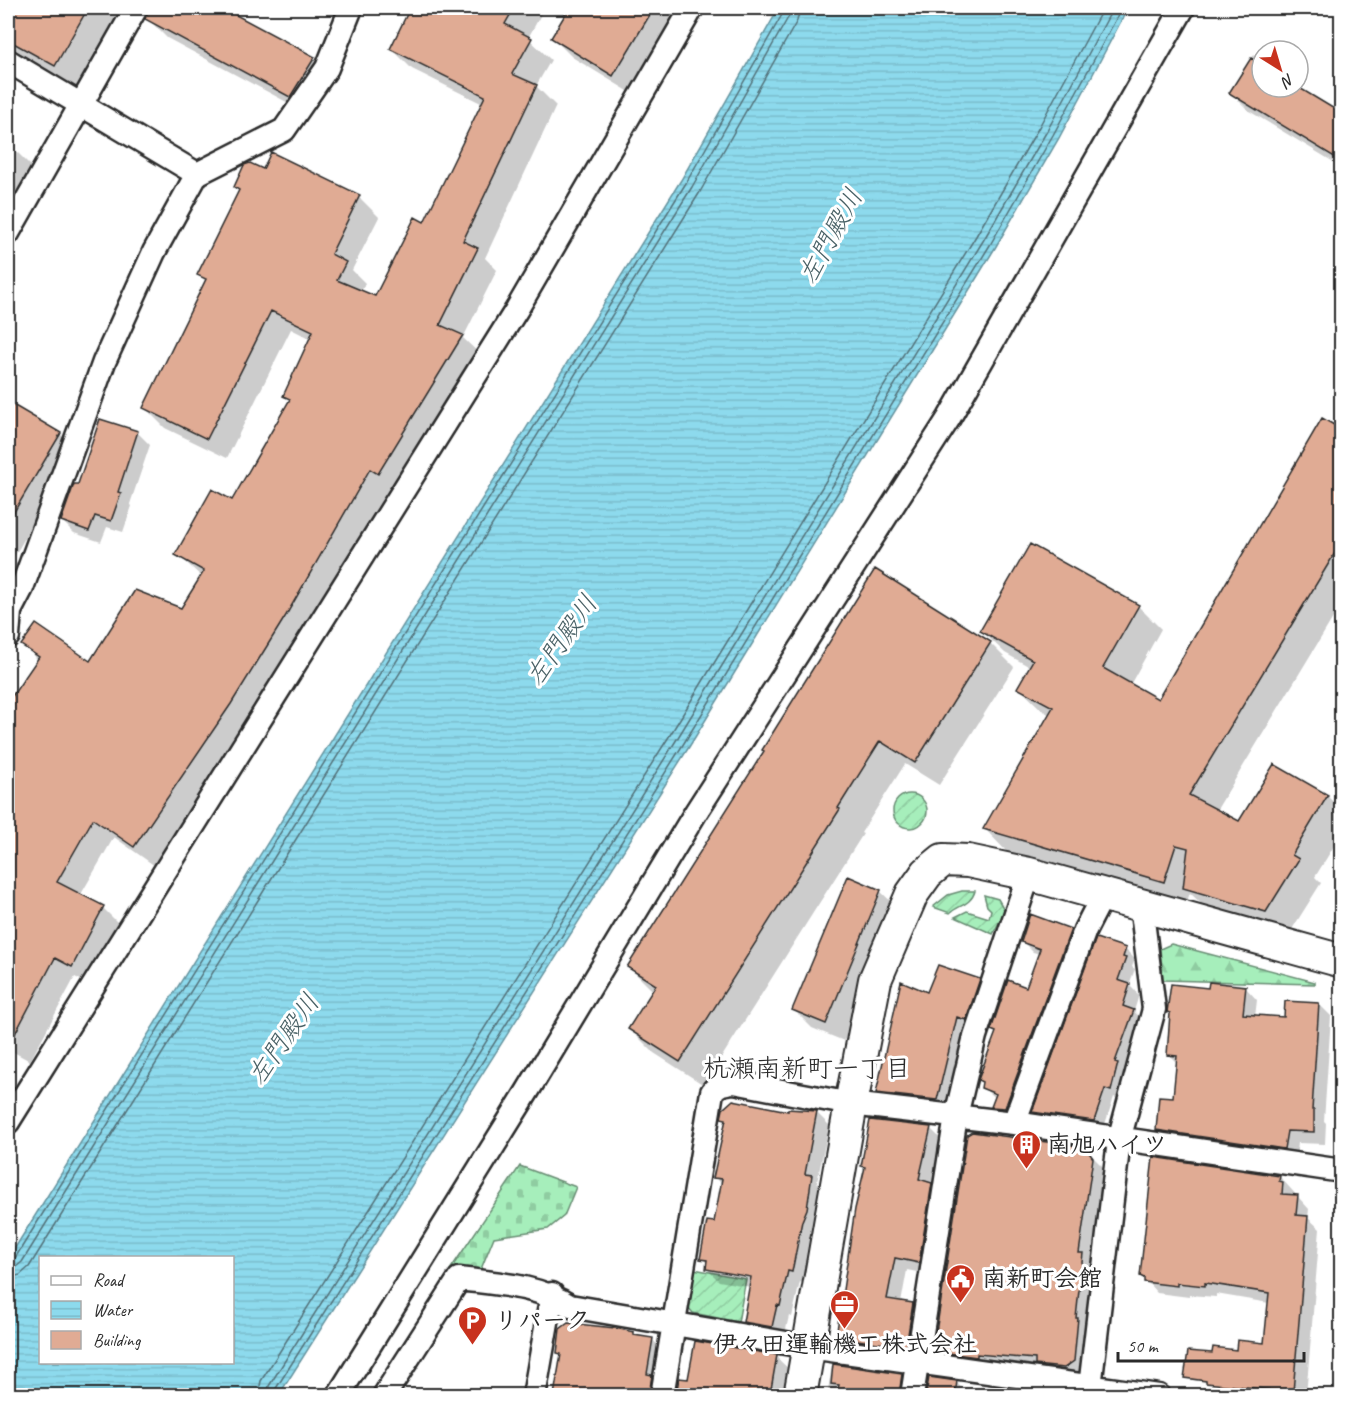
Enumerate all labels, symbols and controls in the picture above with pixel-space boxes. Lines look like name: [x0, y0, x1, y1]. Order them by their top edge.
north arrow: [1250, 39, 1310, 99]
text: N: [1276, 69, 1298, 93]
water label: 左門殿川: [791, 183, 870, 290]
water label: 左門殿川: [518, 588, 605, 692]
water label: 左門殿川: [240, 987, 327, 1091]
district label: 杭瀬南新町一丁目: [703, 1052, 911, 1085]
building icon: 南旭ハイツ: [1010, 1128, 1042, 1170]
place label: 南旭ハイツ: [1047, 1129, 1167, 1159]
legend: [39, 1256, 234, 1364]
public building icon: 南新町会館: [945, 1262, 977, 1304]
place label: 南新町会館: [982, 1263, 1102, 1293]
text: Road: [93, 1269, 126, 1291]
office icon: 伊々田運輸機工株式会社: [829, 1288, 861, 1330]
text: Water: [93, 1299, 134, 1321]
parking icon: リパーク: [457, 1304, 489, 1346]
place label: リパーク: [494, 1305, 590, 1335]
scale bar: [1118, 1325, 1304, 1363]
text: Building: [93, 1329, 142, 1351]
place label: 伊々田運輸機工株式会社: [713, 1329, 977, 1359]
text: 50 m: [1127, 1335, 1160, 1357]

